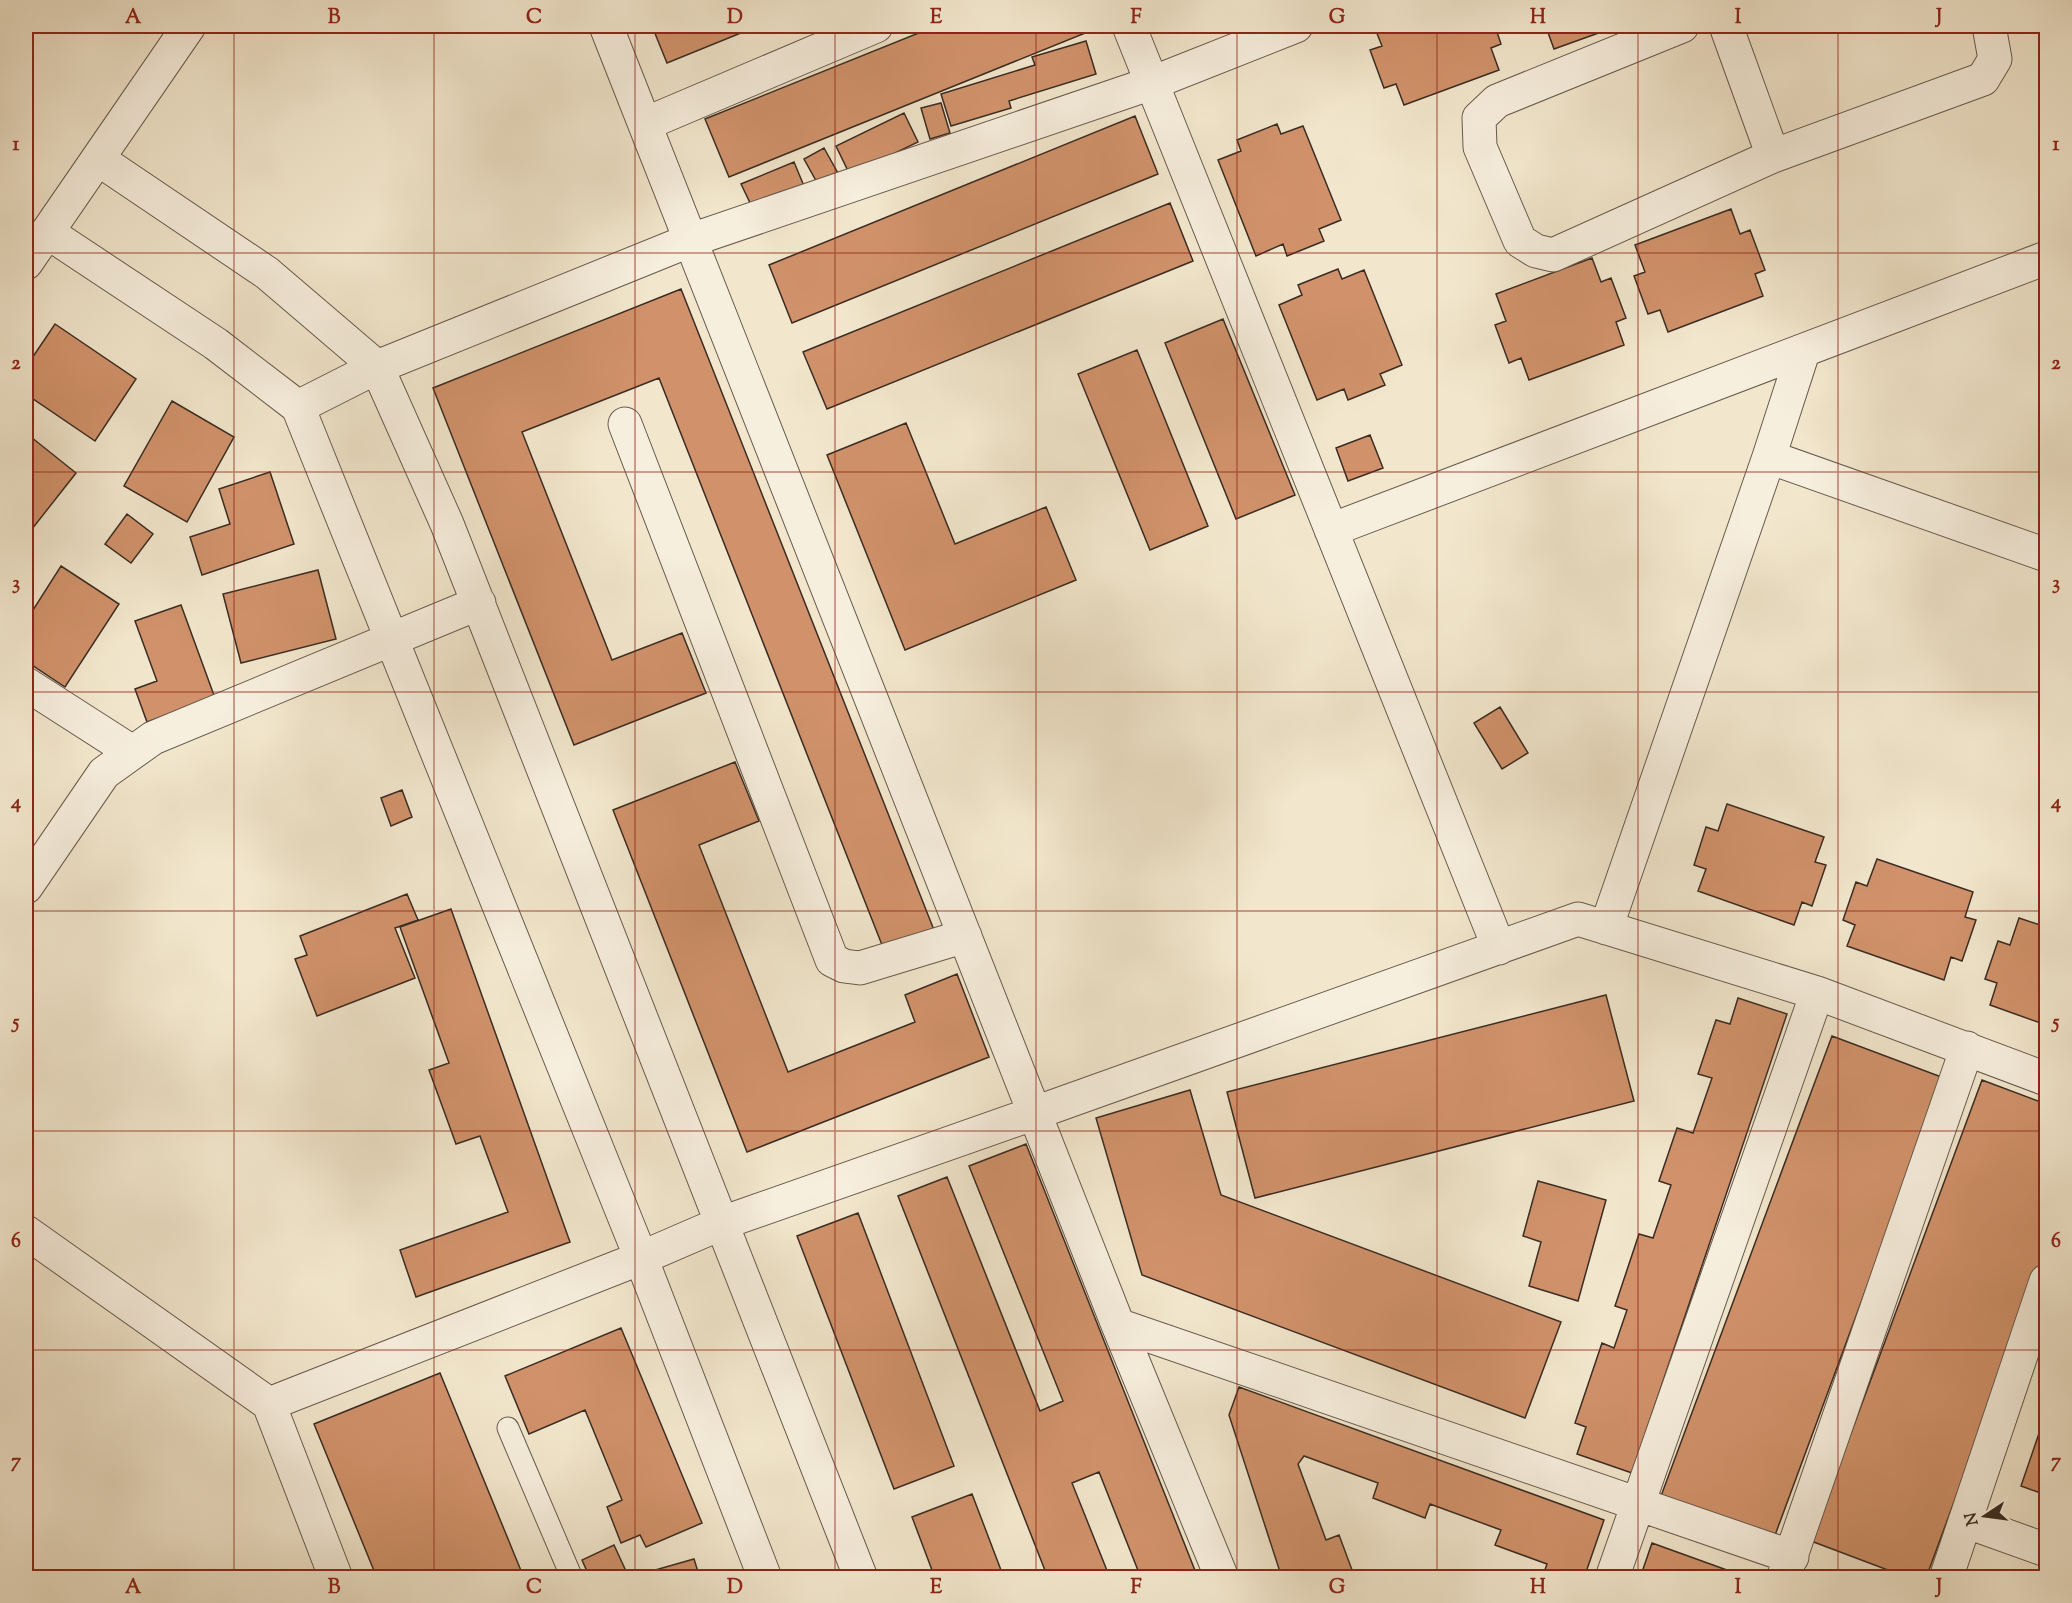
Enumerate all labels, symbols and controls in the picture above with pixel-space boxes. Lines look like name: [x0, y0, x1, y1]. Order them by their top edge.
text: A: [125, 4, 142, 33]
text: B: [328, 4, 341, 33]
text: C: [526, 4, 542, 33]
text: D: [727, 4, 743, 33]
text: E: [930, 4, 943, 33]
text: F: [1130, 4, 1142, 33]
text: G: [1329, 4, 1346, 33]
text: H: [1530, 4, 1546, 33]
text: I: [1735, 4, 1742, 33]
text: J: [1934, 4, 1942, 33]
text: 1: [13, 131, 20, 160]
text: 1: [2053, 131, 2060, 160]
text: 2: [11, 350, 21, 379]
text: 2: [2051, 350, 2061, 379]
text: 3: [12, 570, 20, 599]
text: 3: [2052, 570, 2060, 599]
text: 4: [10, 789, 21, 818]
text: 4: [2050, 789, 2061, 818]
text: 5: [11, 1009, 20, 1038]
text: 5: [2051, 1009, 2060, 1038]
text: 6: [11, 1228, 21, 1257]
text: 6: [2051, 1228, 2061, 1257]
text: 7: [11, 1448, 22, 1477]
text: 7: [2051, 1448, 2062, 1477]
north arrow: [1955, 1486, 2015, 1546]
text: N: [1960, 1510, 1985, 1528]
text: A: [125, 1574, 142, 1603]
text: B: [328, 1574, 341, 1603]
text: C: [526, 1574, 542, 1603]
text: D: [727, 1574, 743, 1603]
text: E: [930, 1574, 943, 1603]
text: F: [1130, 1574, 1142, 1603]
text: G: [1329, 1574, 1346, 1603]
text: H: [1530, 1574, 1546, 1603]
text: I: [1735, 1574, 1742, 1603]
text: J: [1934, 1574, 1942, 1603]

